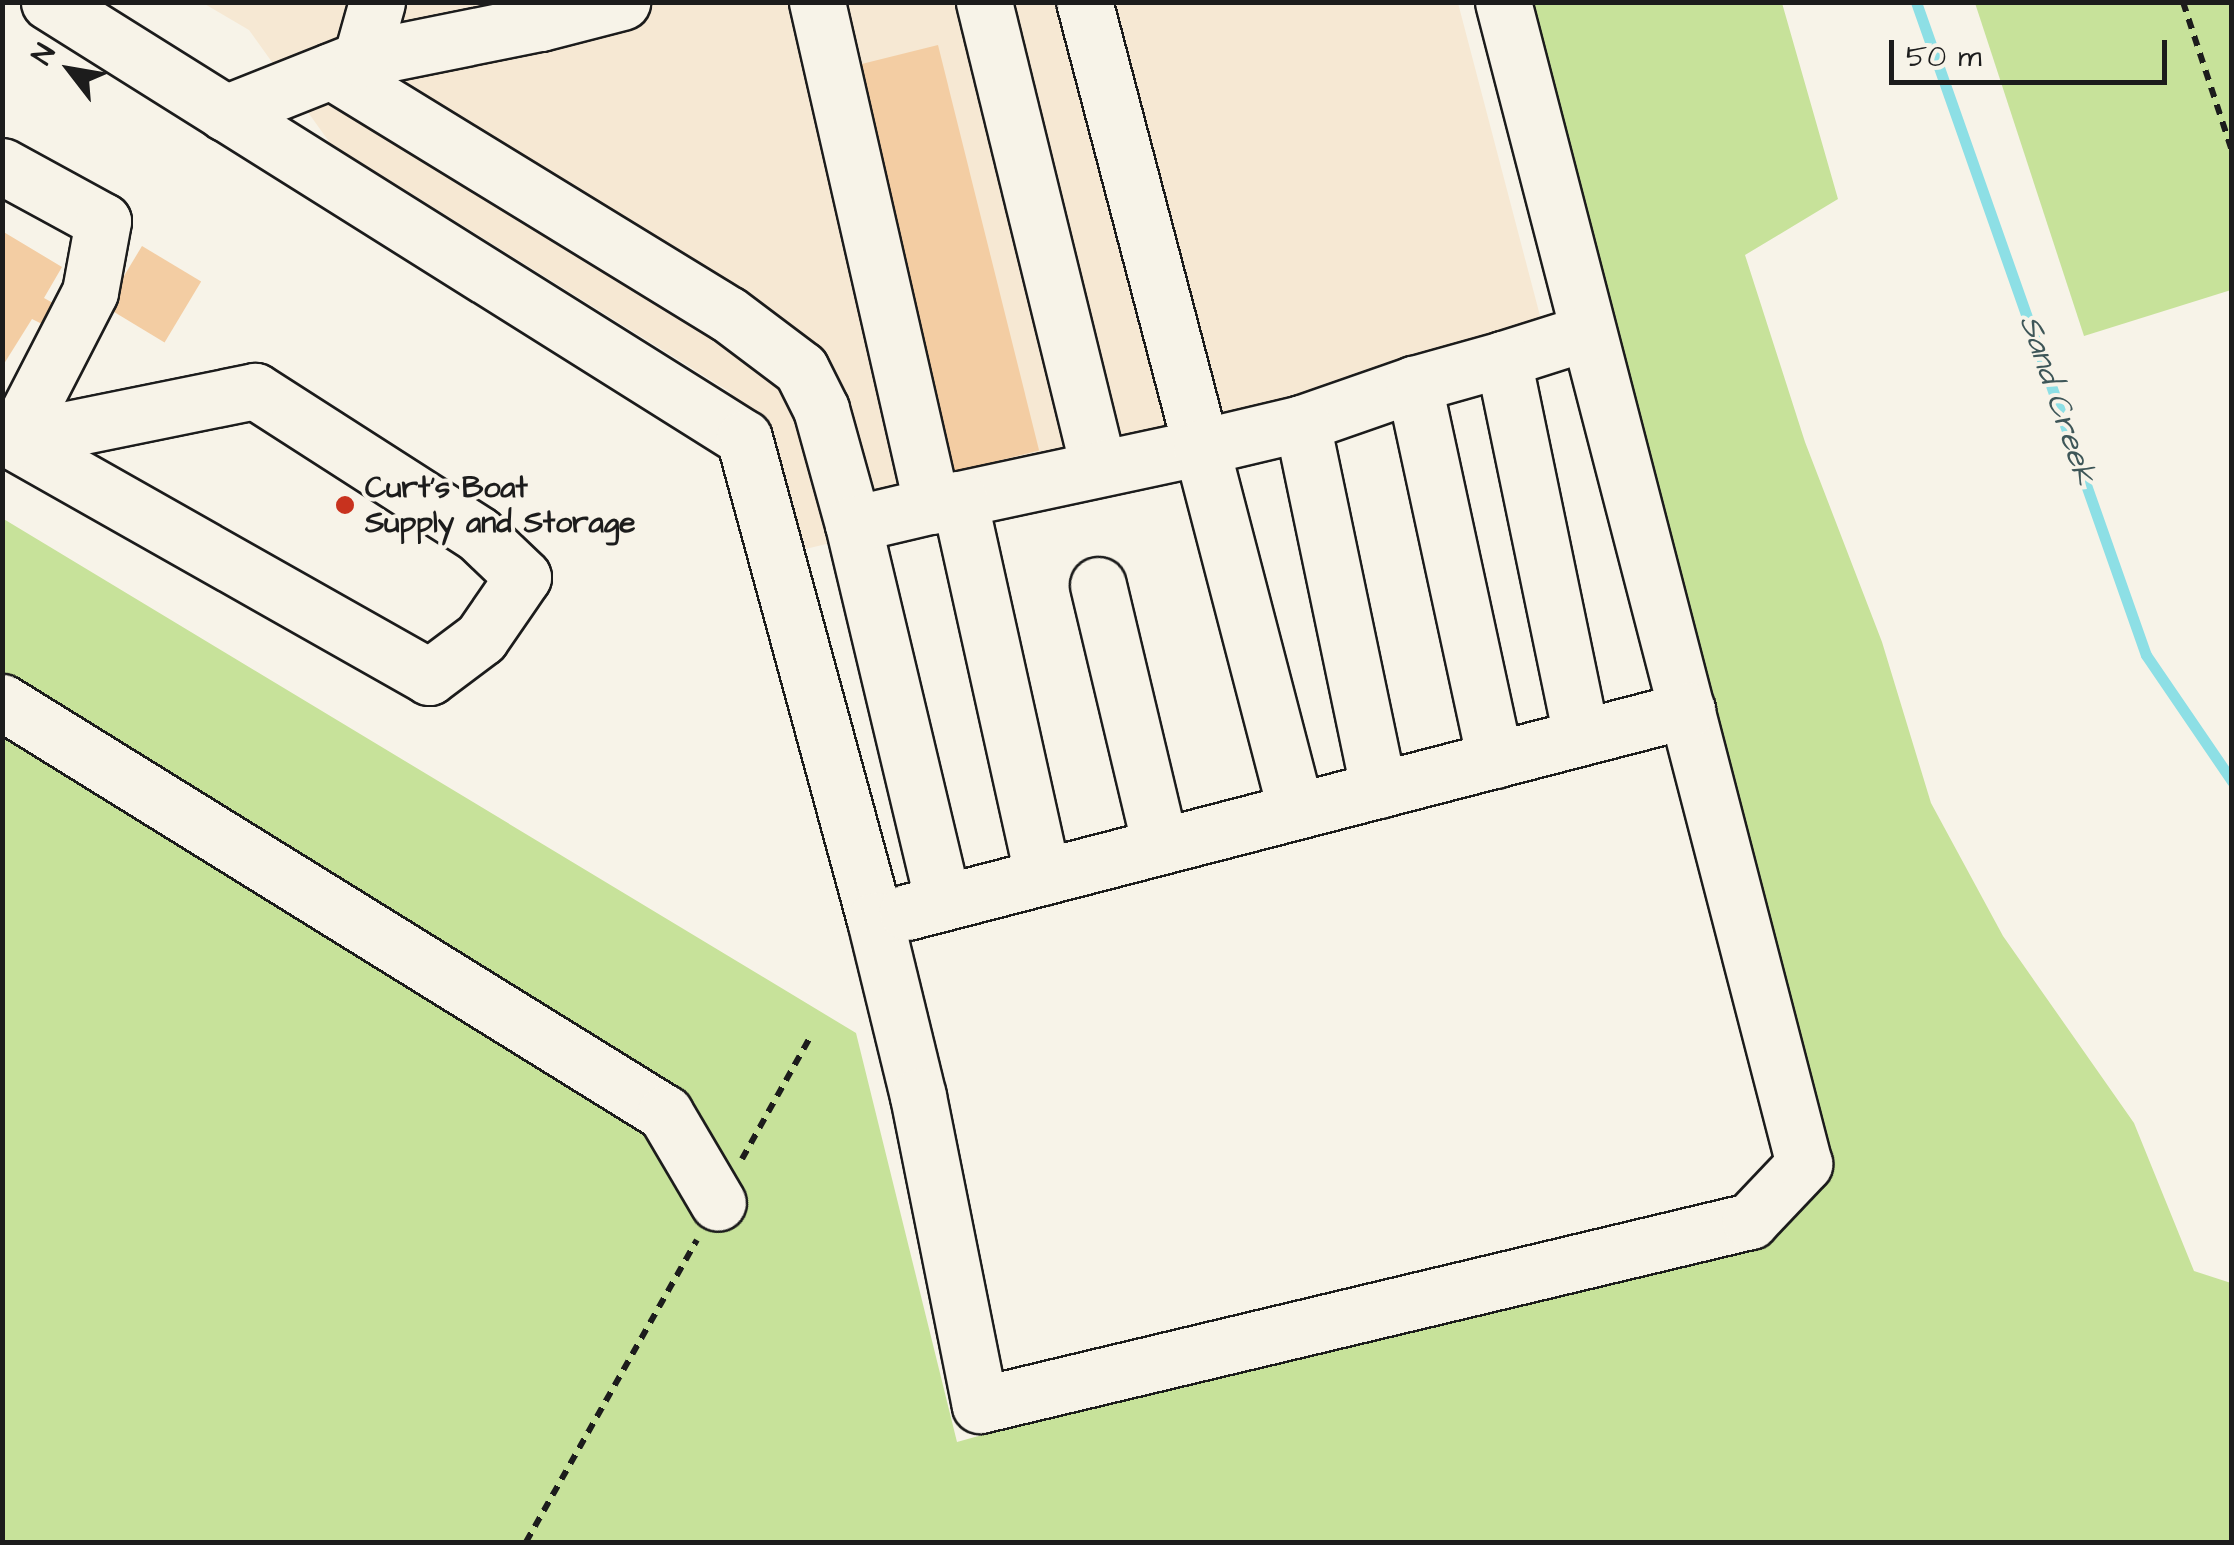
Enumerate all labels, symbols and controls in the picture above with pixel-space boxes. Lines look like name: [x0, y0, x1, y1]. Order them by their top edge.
north arrow: [20, 20, 120, 120]
scale bar: [1894, 20, 2172, 82]
text: 50 m: [1906, 36, 1982, 78]
text: N: [23, 37, 65, 72]
water label: Sand Creek: [2010, 310, 2104, 490]
place label: Curt's Boat Supply and Storage: [365, 470, 636, 540]
marker: Curt's Boat Supply and Storage: [334, 494, 356, 516]

